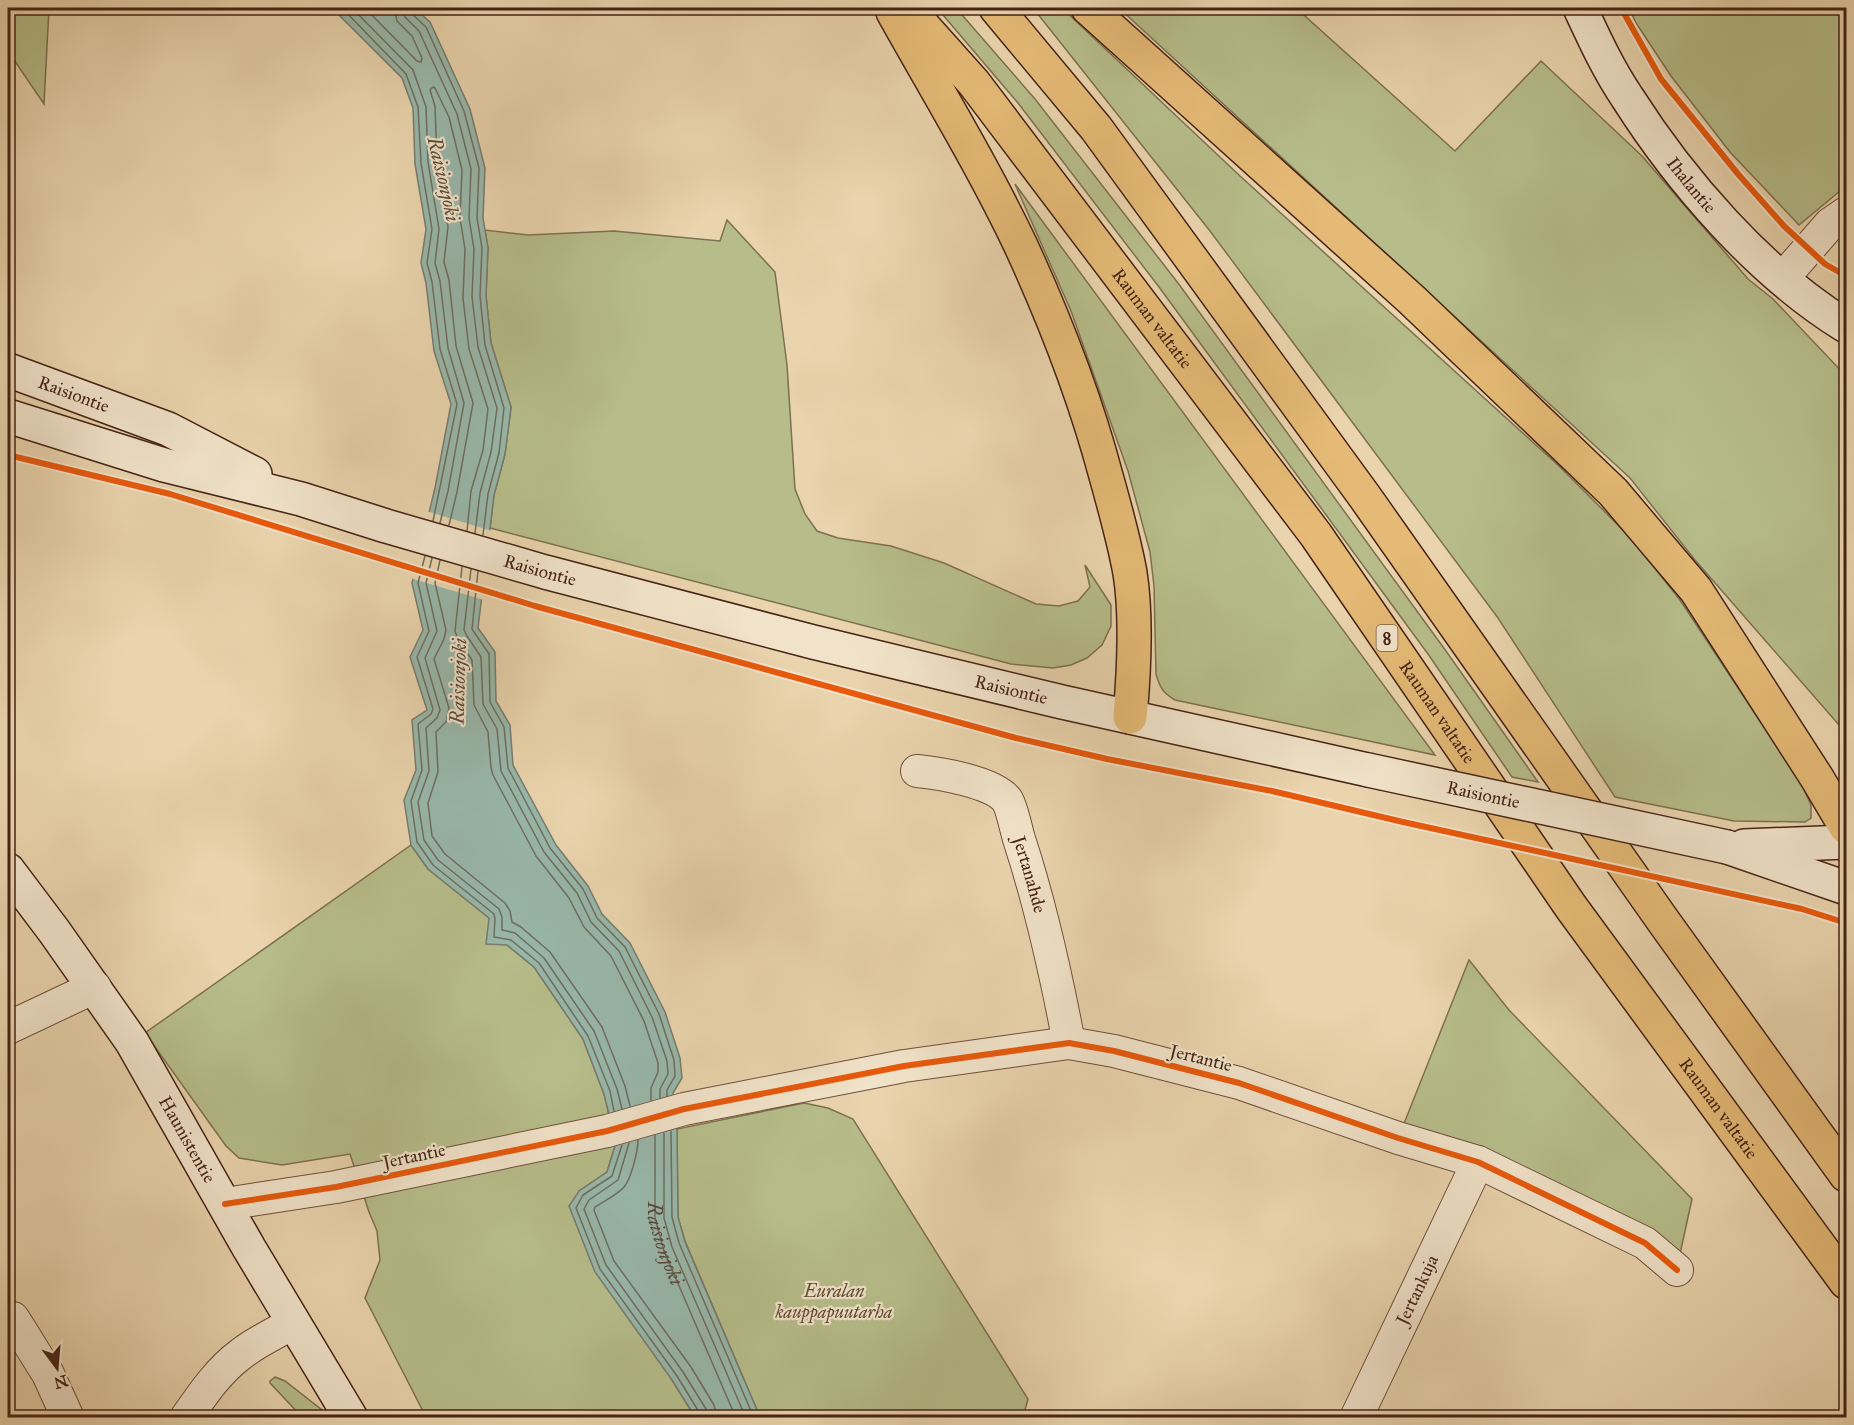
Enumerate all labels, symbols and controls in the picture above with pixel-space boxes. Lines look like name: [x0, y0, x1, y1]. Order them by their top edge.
water label: Raisionjoki: [422, 133, 465, 224]
street label: Ihalantie: [1662, 153, 1721, 218]
street label: Rauman valtatie: [1107, 264, 1197, 373]
street label: Raisiontie: [35, 371, 112, 417]
street label: Raisiontie: [501, 550, 579, 591]
road number: 8: [1376, 625, 1398, 651]
water label: Raisionjoki: [444, 637, 472, 726]
street label: Rauman valtatie: [1394, 656, 1480, 768]
street label: Raisiontie: [972, 670, 1050, 709]
street label: Raisiontie: [1445, 776, 1522, 813]
street label: Jertanahde: [1006, 831, 1051, 915]
street label: Jertantie: [1165, 1039, 1234, 1077]
street label: Rauman valtatie: [1674, 1053, 1763, 1163]
street label: Haunistentie: [154, 1092, 221, 1187]
street label: Jertantie: [379, 1139, 448, 1175]
water label: Raisionjoki: [643, 1201, 689, 1289]
street label: Jertankuja: [1390, 1251, 1443, 1331]
park label: Euralan kauppapuutarha: [775, 1280, 893, 1324]
north arrow: [27, 1338, 87, 1398]
text: N: [51, 1371, 70, 1393]

